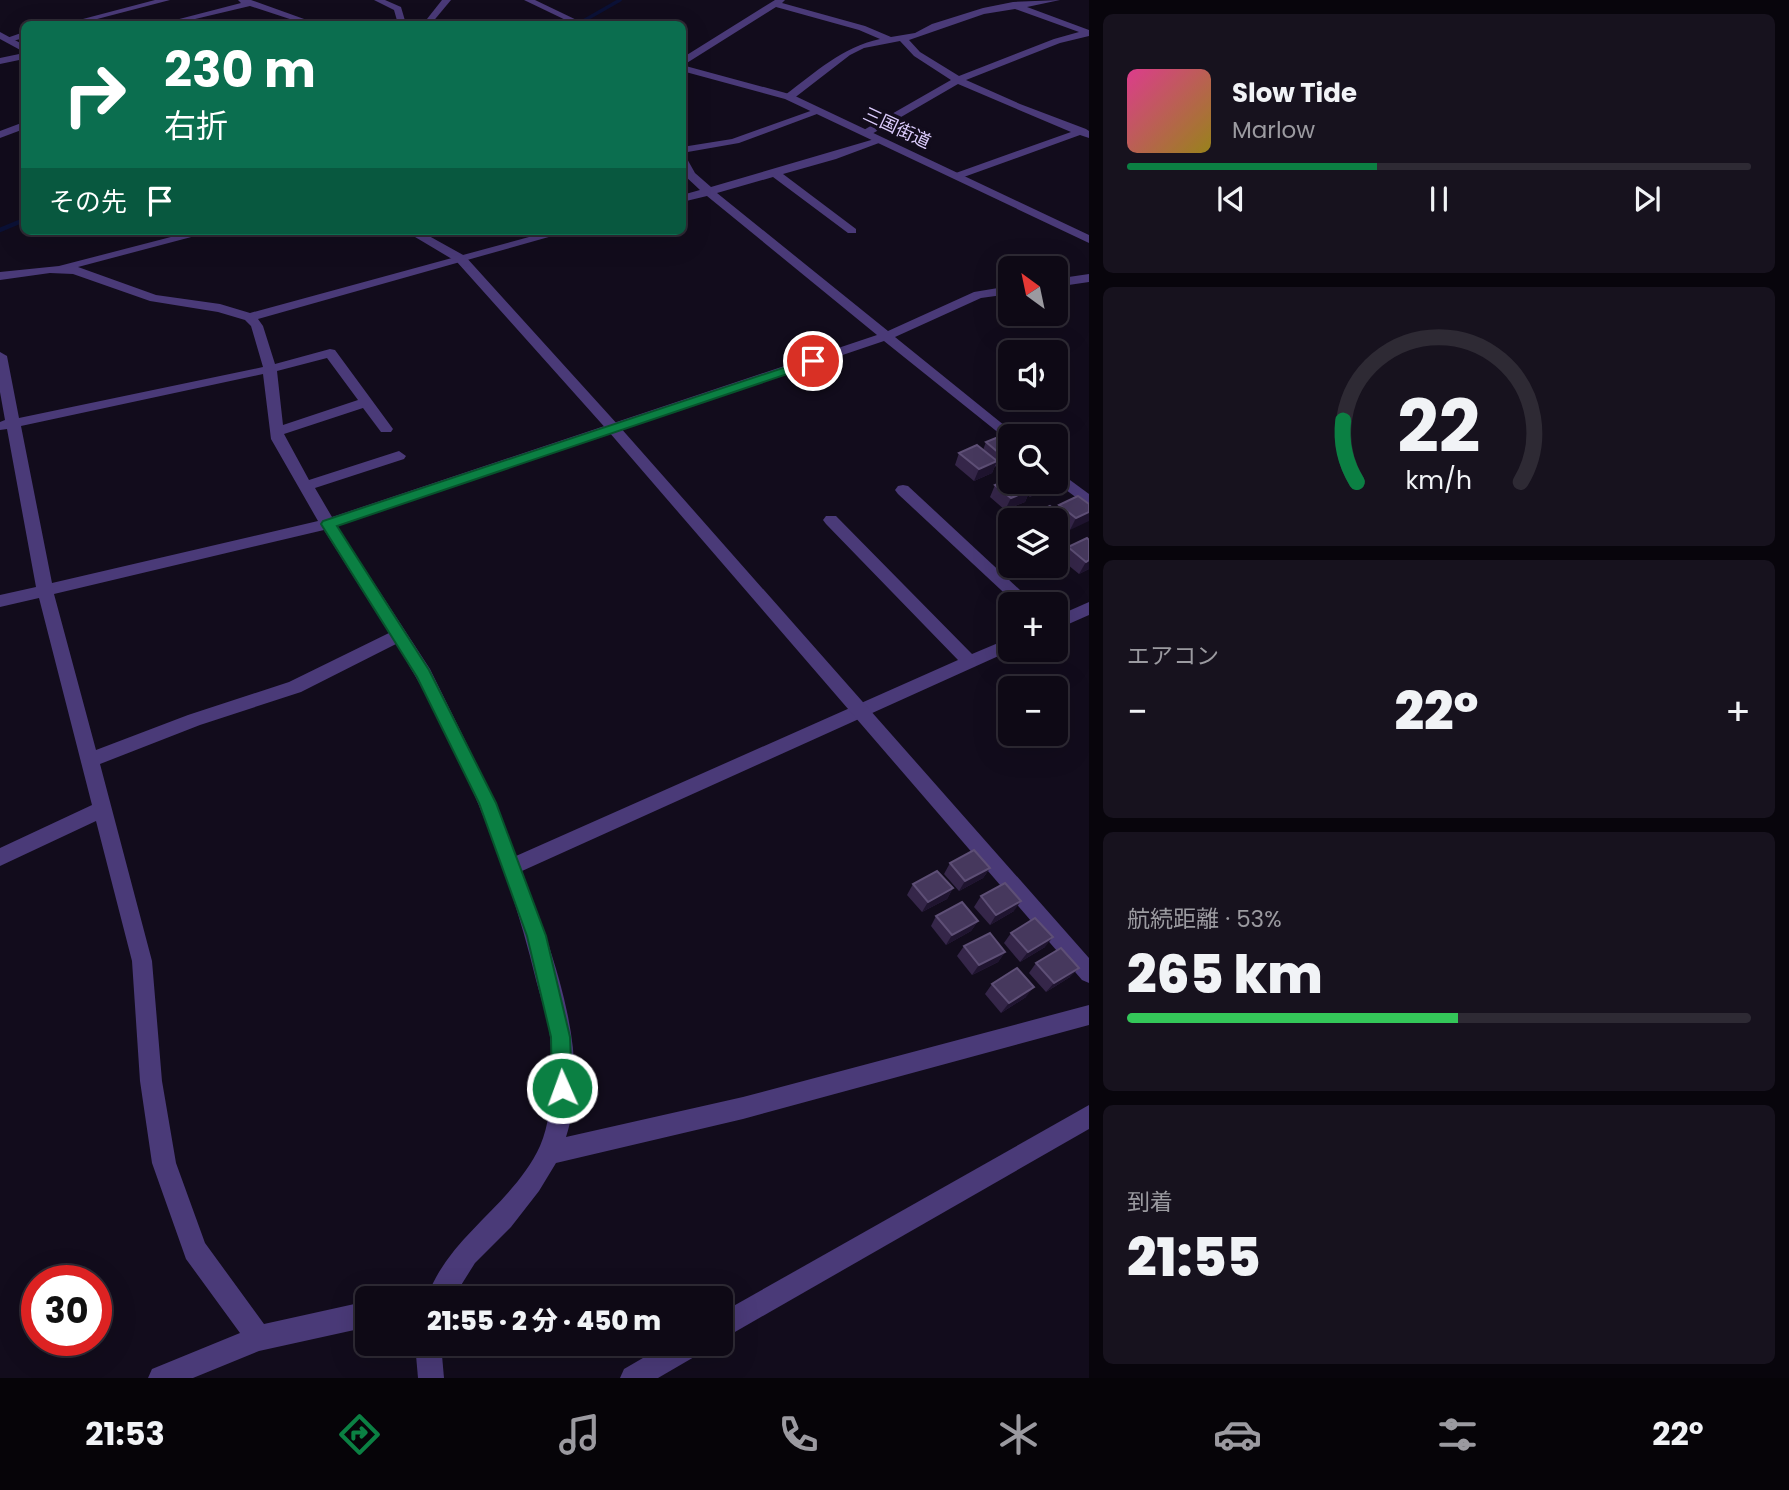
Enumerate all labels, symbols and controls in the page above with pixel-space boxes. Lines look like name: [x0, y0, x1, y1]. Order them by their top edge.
text: 230 m: [164, 36, 316, 104]
icon: right: [49, 49, 140, 140]
text: Slow Tide: [1232, 75, 1357, 111]
street label: 三国街道: [859, 101, 935, 154]
text: 右折: [164, 103, 228, 148]
text: Marlow: [1232, 114, 1315, 146]
icon: previous: [1212, 180, 1250, 218]
icon: pause: [1420, 180, 1458, 218]
icon: next: [1628, 180, 1666, 218]
icon: arrive: [141, 182, 179, 220]
text: その先: [49, 184, 127, 220]
north arrow: [998, 256, 1068, 326]
map controls: [998, 256, 1068, 746]
pin: [783, 331, 843, 391]
button: sound: [998, 340, 1068, 410]
icon: arrive: [794, 342, 832, 380]
text: 22: [1397, 377, 1481, 478]
button: search: [998, 424, 1068, 494]
text: km/h: [1406, 463, 1472, 498]
button: layers: [998, 508, 1068, 578]
button: +: [998, 592, 1068, 662]
text: エアコン: [1127, 640, 1219, 672]
text: 22°: [1394, 675, 1479, 748]
button: −: [998, 676, 1068, 746]
text: −: [1127, 685, 1148, 738]
text: +: [1725, 685, 1751, 738]
text: 航続距離 · 53%: [1127, 903, 1282, 935]
text: 265 km: [1127, 938, 1323, 1011]
position arrow: [525, 1051, 599, 1125]
text: 到着: [1127, 1186, 1173, 1218]
text: 21:55: [1127, 1221, 1261, 1294]
speed limit sign: 30: [21, 1265, 112, 1356]
text: 21:55 · 2 分 · 450 m: [427, 1303, 661, 1339]
icon: directions: [335, 1410, 384, 1459]
icon: music: [555, 1410, 604, 1459]
icon: phone: [774, 1410, 823, 1459]
icon: climate: [994, 1410, 1043, 1459]
icon: car: [1213, 1410, 1262, 1459]
icon: filters: [1433, 1410, 1482, 1459]
text: 21:53: [85, 1411, 165, 1456]
text: 22°: [1652, 1411, 1704, 1456]

